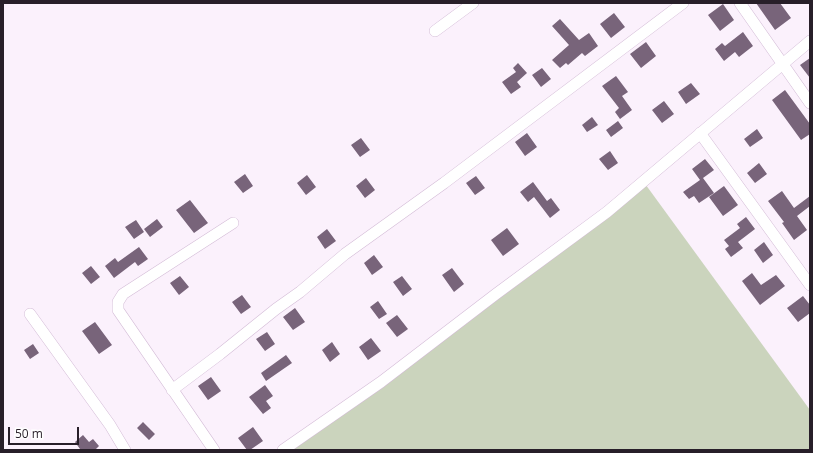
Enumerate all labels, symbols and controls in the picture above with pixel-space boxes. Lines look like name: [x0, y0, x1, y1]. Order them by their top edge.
scale bar: [10, 419, 81, 445]
text: 50 m: [15, 425, 43, 442]

